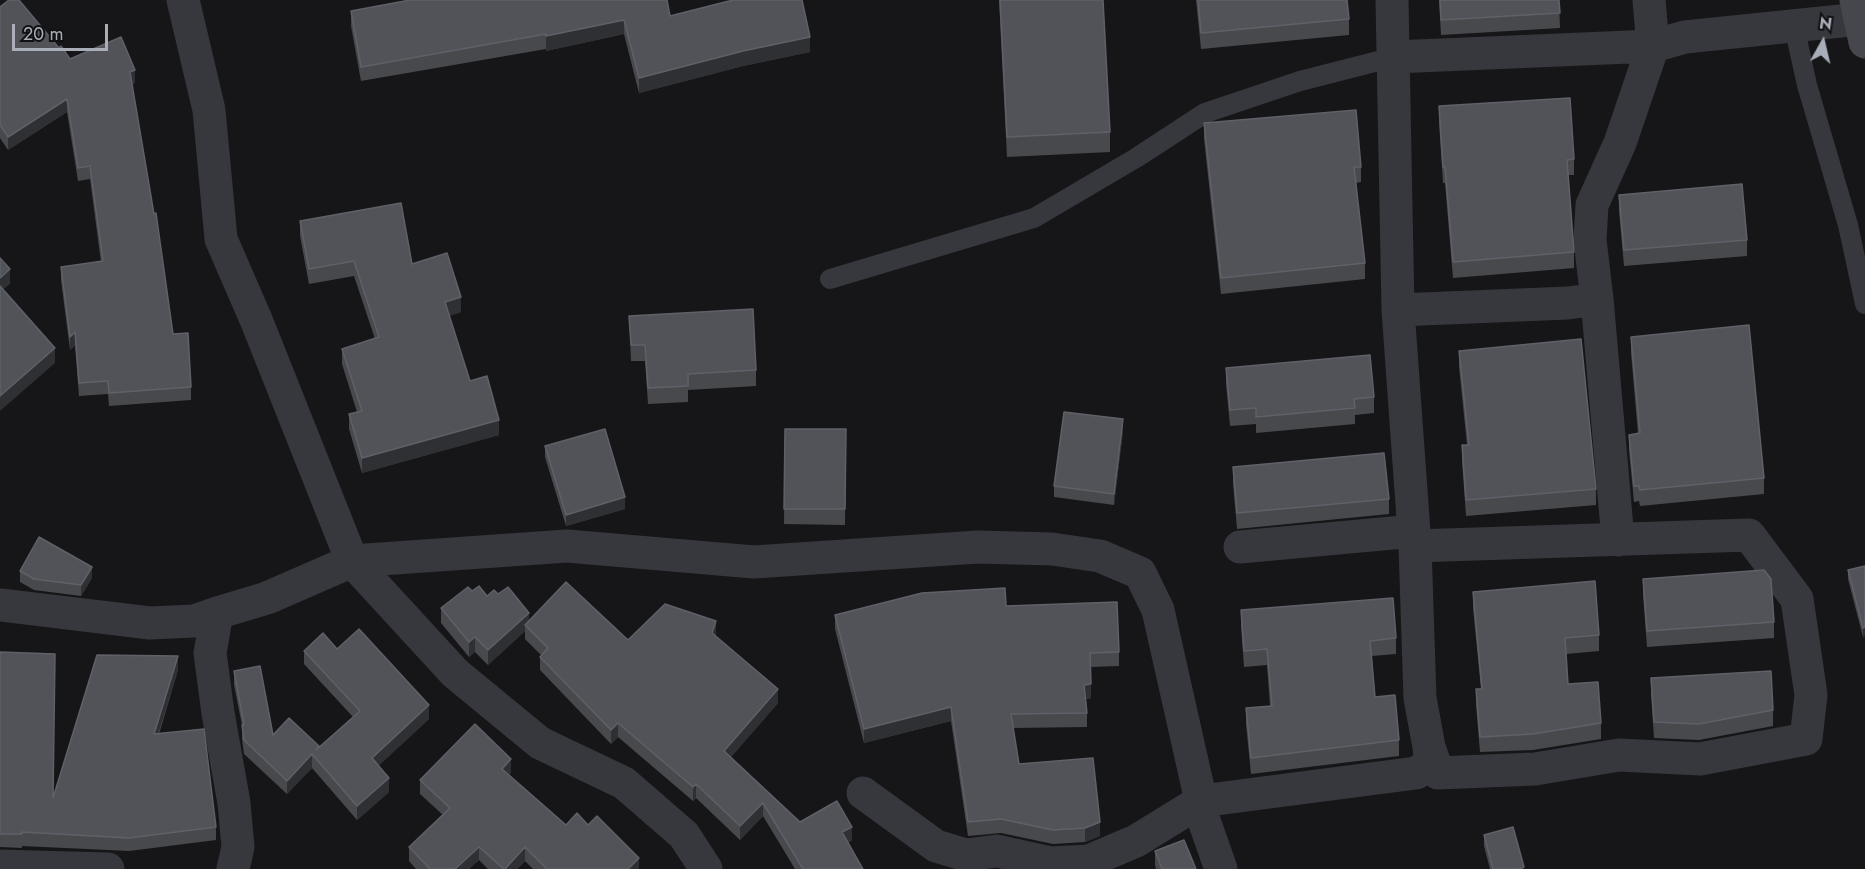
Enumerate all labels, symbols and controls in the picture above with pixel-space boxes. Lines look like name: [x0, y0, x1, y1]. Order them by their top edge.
text: N: [1818, 11, 1833, 36]
scale bar: [15, 12, 111, 50]
north arrow: [1793, 12, 1853, 72]
text: 20 m: [23, 21, 63, 47]

